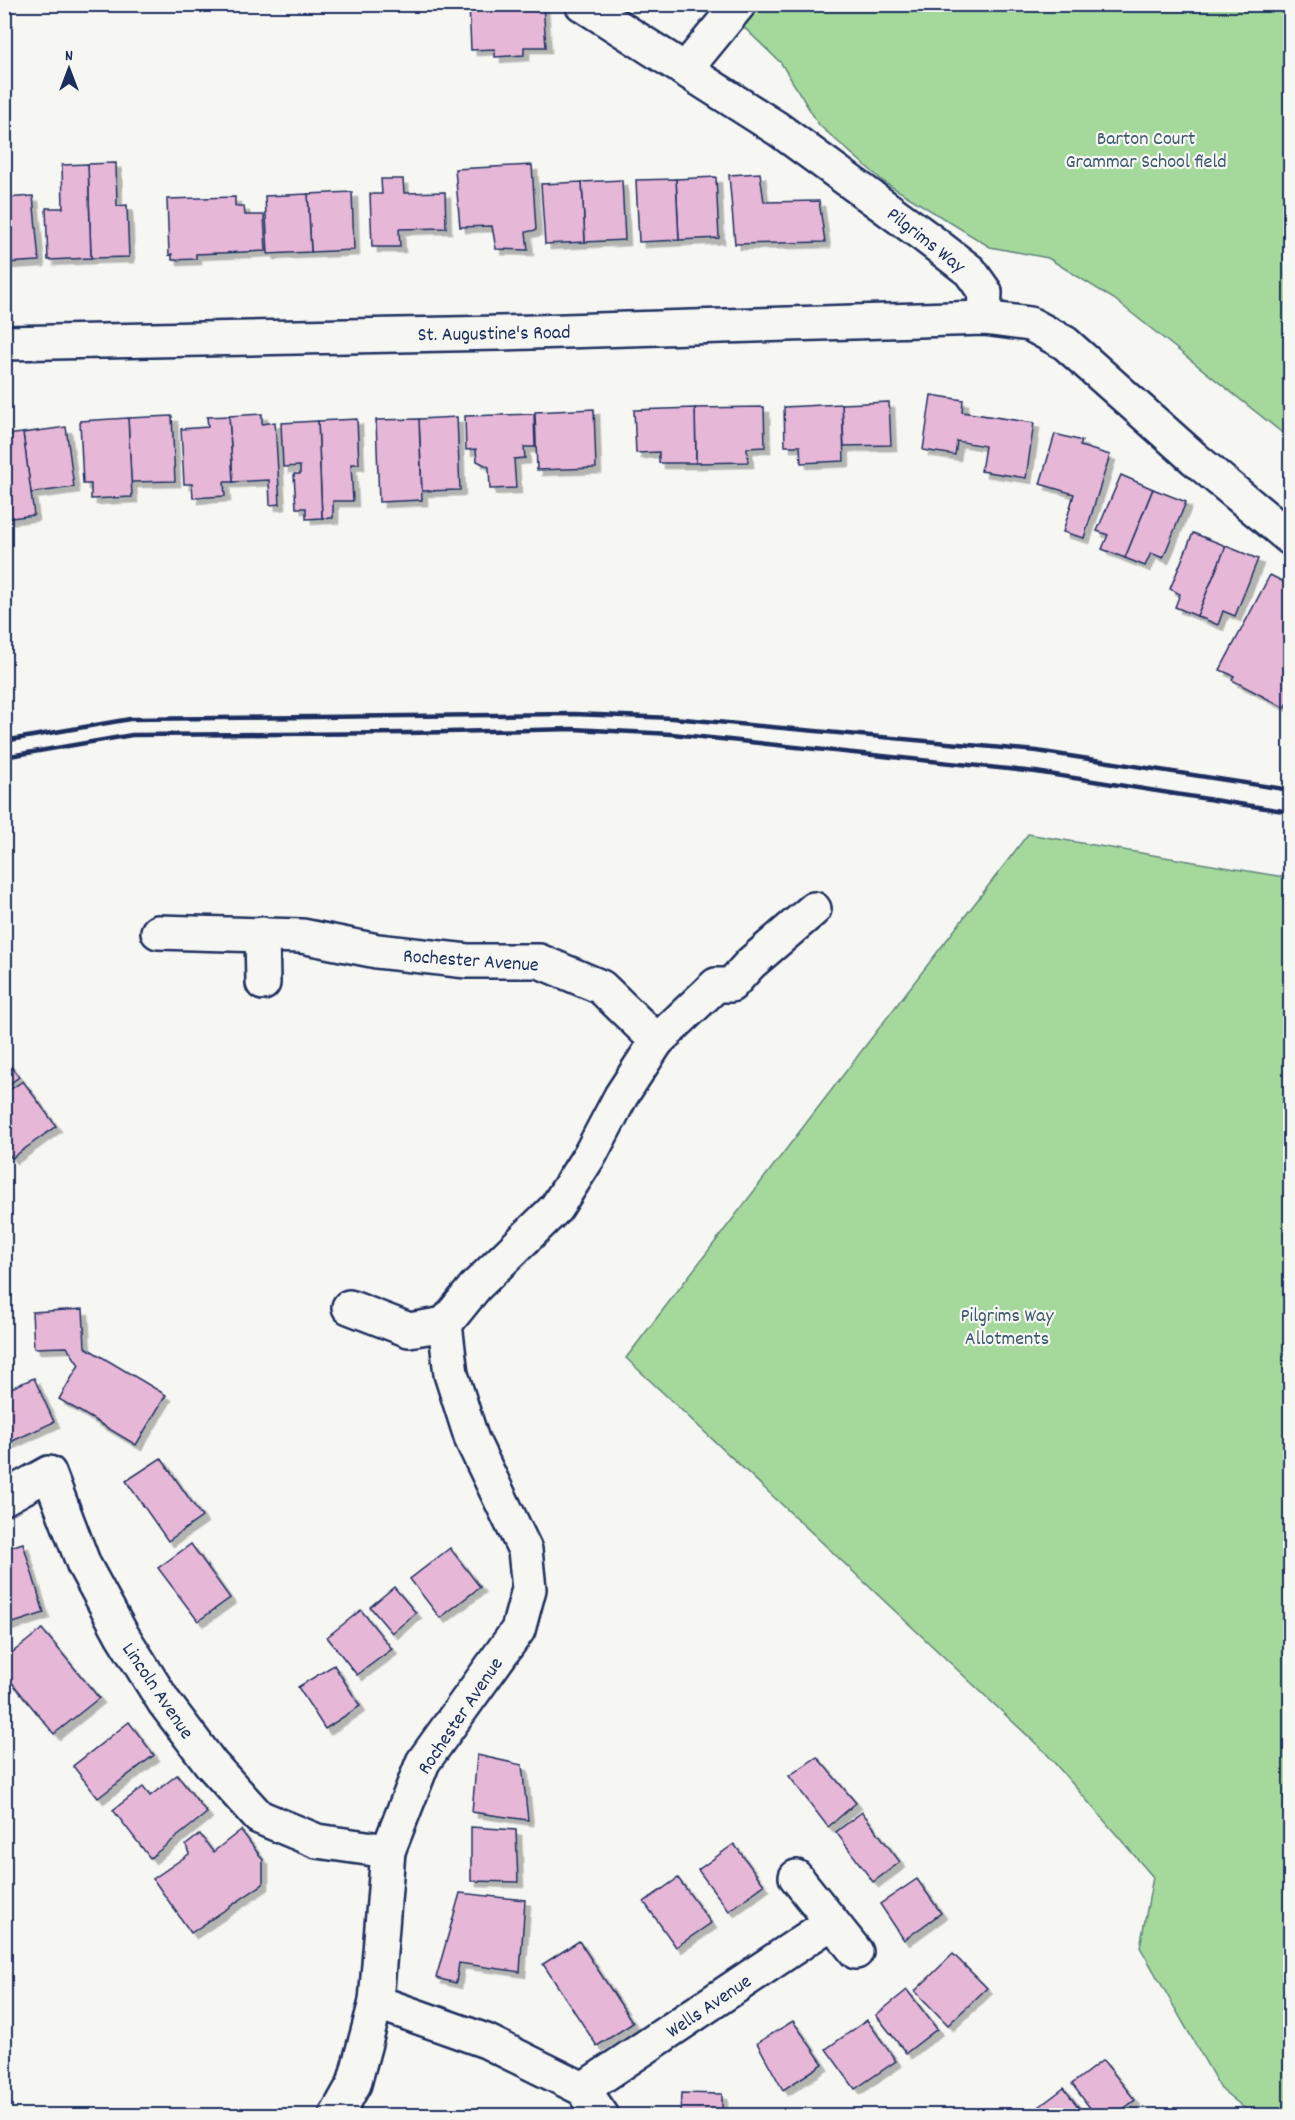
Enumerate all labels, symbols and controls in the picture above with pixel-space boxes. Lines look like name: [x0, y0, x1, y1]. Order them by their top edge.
north arrow: [39, 39, 99, 99]
text: N: [65, 45, 73, 68]
park label: Barton Court Grammar School field: [1065, 126, 1227, 177]
street label: Pilgrims Way: [880, 202, 971, 282]
street label: St. Augustine's Road: [417, 320, 571, 350]
street label: Rochester Avenue: [402, 943, 540, 981]
park label: Pilgrims Way Allotments: [960, 1303, 1054, 1354]
street label: Lincoln Avenue: [114, 1638, 199, 1746]
street label: Rochester Avenue: [412, 1652, 511, 1781]
street label: Wells Avenue: [661, 1969, 758, 2046]

